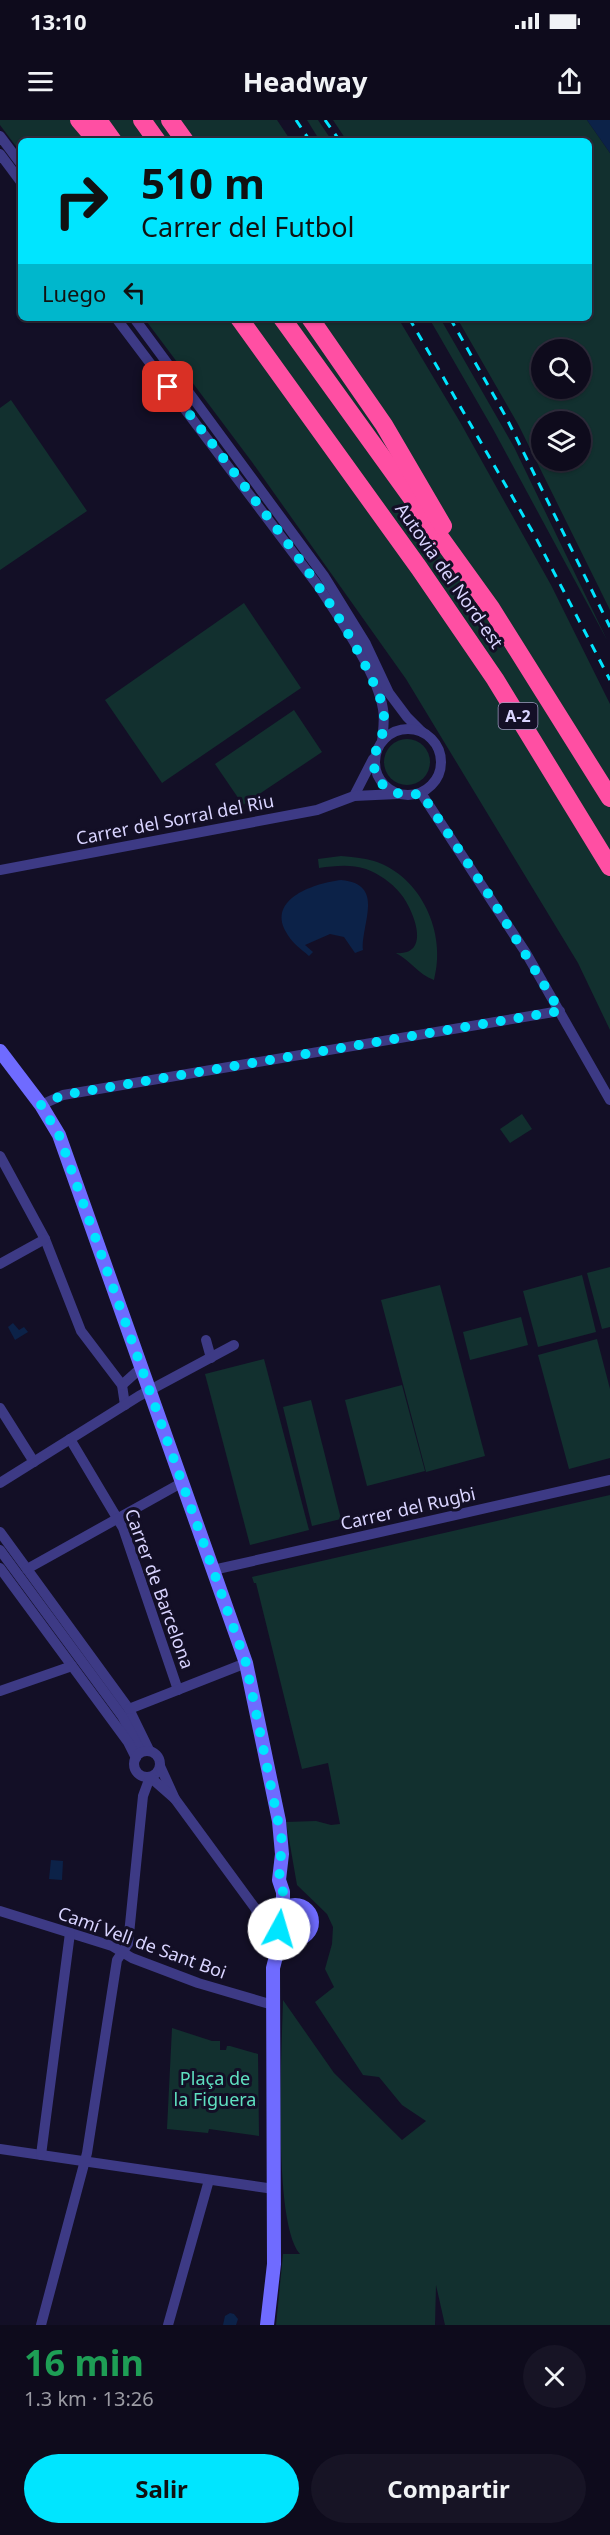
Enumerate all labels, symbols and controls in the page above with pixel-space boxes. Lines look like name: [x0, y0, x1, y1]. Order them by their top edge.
text: 13:10: [30, 6, 87, 36]
text: Headway: [243, 63, 367, 100]
icon: menu: [24, 65, 57, 98]
icon: share: [553, 65, 586, 98]
text: 510 m: [141, 154, 265, 211]
icon: right: [42, 162, 120, 240]
text: Carrer del Futbol: [141, 208, 355, 245]
icon: left: [118, 276, 151, 309]
text: Luego: [42, 278, 106, 308]
map controls: [531, 339, 591, 471]
button: search: [531, 339, 591, 399]
pin: [142, 361, 193, 412]
icon: arrive: [151, 370, 184, 403]
button: layers: [531, 411, 591, 471]
street label: Autovia del Nord-est: [391, 498, 509, 653]
road number: A-2: [498, 703, 538, 729]
street label: Carrer del Sorral del Riu: [74, 788, 276, 850]
street label: Carrer del Rugbi: [338, 1481, 478, 1535]
street label: Carrer de Barcelona: [120, 1505, 200, 1672]
position arrow: [247, 1897, 311, 1961]
street label: Camí Vell de Sant Boi: [55, 1900, 230, 1984]
park label: Plaça de la Figuera: [174, 2066, 256, 2111]
text: 16 min: [24, 2338, 144, 2387]
button: close: [523, 2345, 586, 2408]
text: 1.3 km · 13:26: [24, 2385, 154, 2412]
button: Salir: [24, 2454, 299, 2523]
button: Compartir: [311, 2454, 586, 2523]

